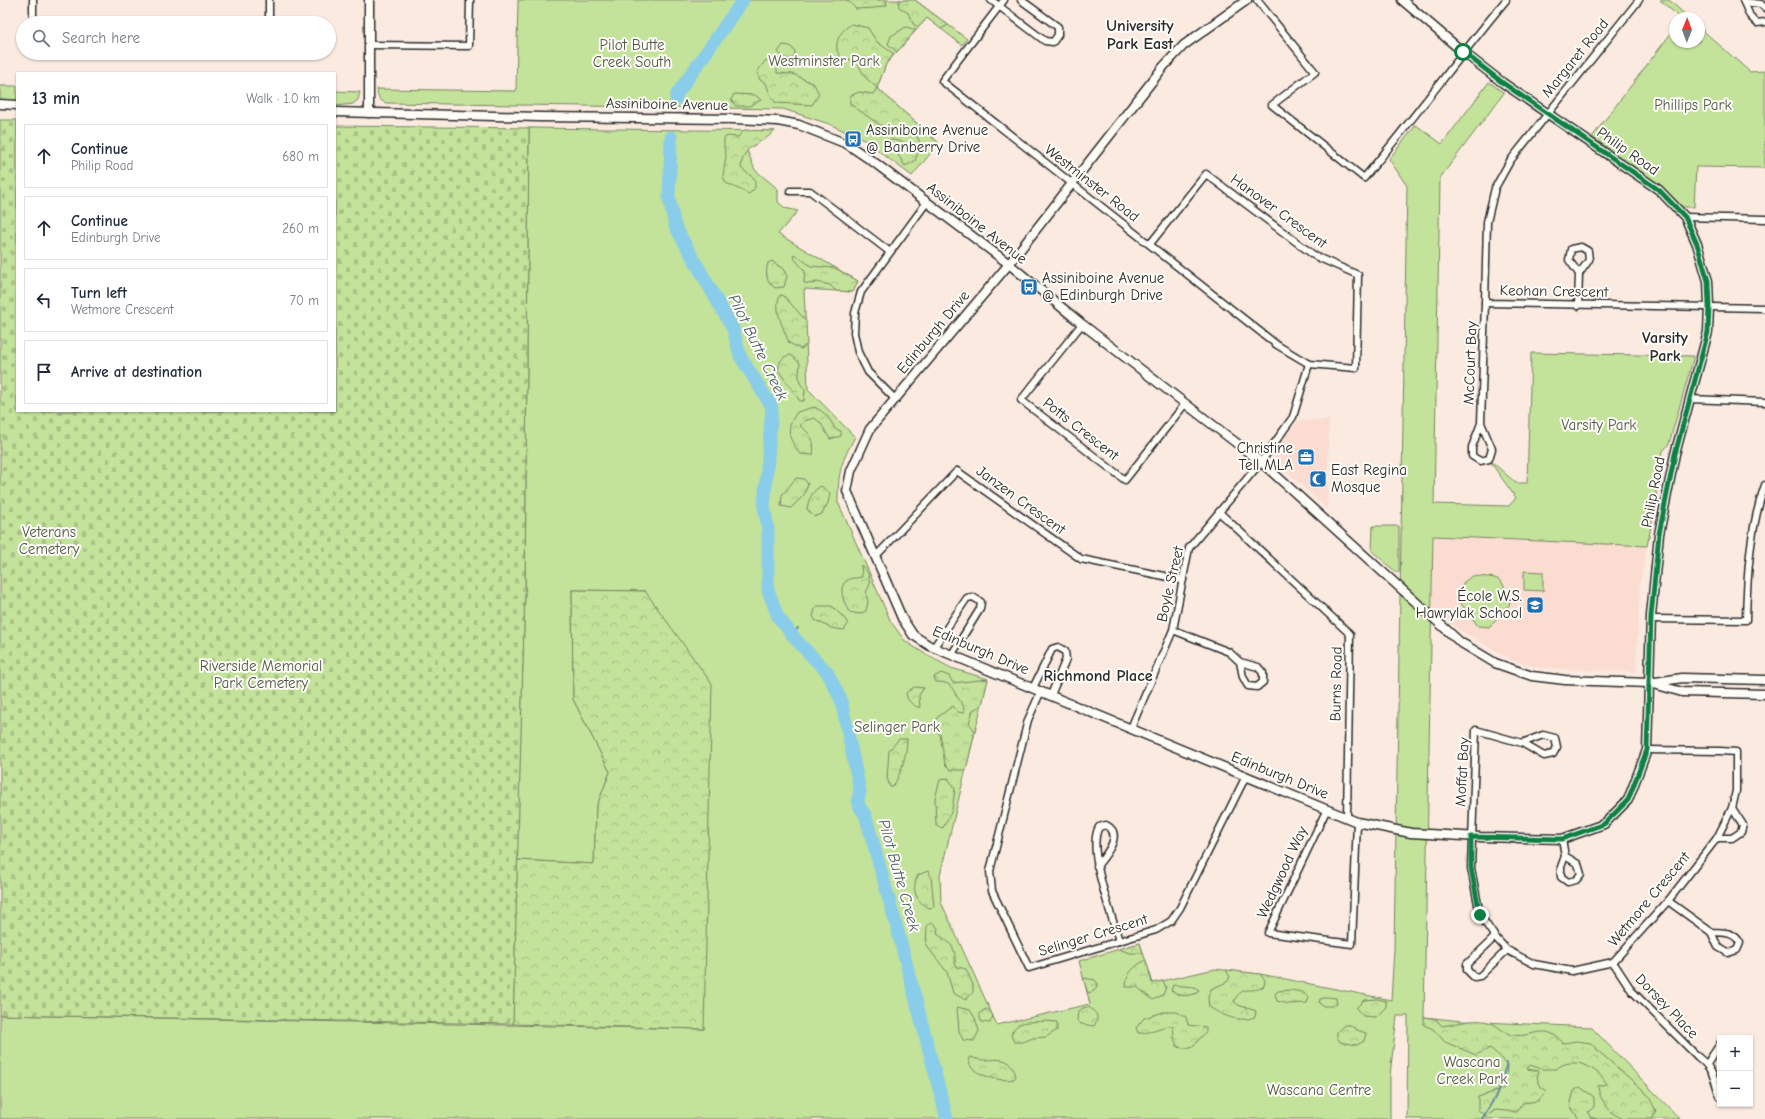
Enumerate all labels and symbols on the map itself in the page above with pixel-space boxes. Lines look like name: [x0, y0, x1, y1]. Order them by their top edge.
north arrow: [1669, 12, 1705, 48]
street label: Margaret Road: [1538, 15, 1612, 101]
district label: University Park East: [1106, 17, 1174, 53]
park label: Pilot Butte Creek South: [593, 36, 671, 71]
route start: [1454, 43, 1472, 61]
park label: Westminster Park: [768, 52, 880, 70]
street label: Assiniboine Avenue: [606, 94, 729, 114]
park label: Phillips Park: [1654, 96, 1733, 114]
place label: Assiniboine Avenue @ Banberry Drive: [866, 121, 989, 156]
street label: Philip Road: [1593, 123, 1663, 179]
bus stop icon: Assiniboine Avenue @ Banberry Drive: [843, 129, 863, 149]
street label: Westminster Road: [1041, 140, 1143, 226]
street label: Hanover Crescent: [1227, 170, 1331, 252]
street label: Assiniboine Avenue: [923, 178, 1031, 268]
place label: Assiniboine Avenue @ Edinburgh Drive: [1042, 269, 1165, 304]
bus stop icon: Assiniboine Avenue @ Edinburgh Drive: [1019, 277, 1039, 297]
street label: Keohan Crescent: [1499, 281, 1609, 301]
street label: Edinburgh Drive: [893, 286, 973, 377]
water label: Pilot Butte Creek: [725, 291, 792, 404]
street label: McCourt Bay: [1460, 321, 1480, 405]
district label: Varsity Park: [1642, 329, 1689, 365]
street label: Potts Crescent: [1039, 394, 1123, 465]
park label: Varsity Park: [1561, 416, 1637, 434]
place label: Christine Tell MLA: [1237, 439, 1293, 474]
office icon: Christine Tell MLA: [1296, 447, 1316, 467]
street label: Philip Road: [1637, 455, 1669, 529]
place label: East Regina Mosque: [1331, 461, 1407, 496]
street label: Janzen Crescent: [973, 462, 1070, 539]
mosque icon: East Regina Mosque: [1308, 469, 1328, 489]
park label: Veterans Cemetery: [19, 523, 80, 558]
street label: Boyle Street: [1153, 544, 1188, 624]
place label: École W.S. Hawrylak School: [1416, 586, 1522, 622]
school or university icon: École W.S. Hawrylak School: [1525, 595, 1545, 615]
street label: Edinburgh Drive: [930, 622, 1032, 679]
street label: Burns Road: [1326, 646, 1346, 722]
park label: Riverside Memorial Park Cemetery: [200, 657, 322, 692]
district label: Richmond Place: [1043, 667, 1153, 685]
park label: Selinger Park: [854, 718, 941, 736]
street label: Moffat Bay: [1451, 737, 1473, 807]
street label: Edinburgh Drive: [1229, 747, 1332, 803]
water label: Pilot Butte Creek: [874, 817, 924, 934]
street label: Wedgwood Way: [1253, 823, 1311, 921]
street label: Wetmore Crescent: [1604, 847, 1694, 950]
route end: [1471, 906, 1489, 924]
street label: Selinger Crescent: [1036, 910, 1150, 960]
street label: Dorsey Place: [1632, 970, 1703, 1042]
park label: Wascana Creek Park: [1437, 1053, 1508, 1088]
park label: Wascana Centre: [1267, 1081, 1372, 1099]

